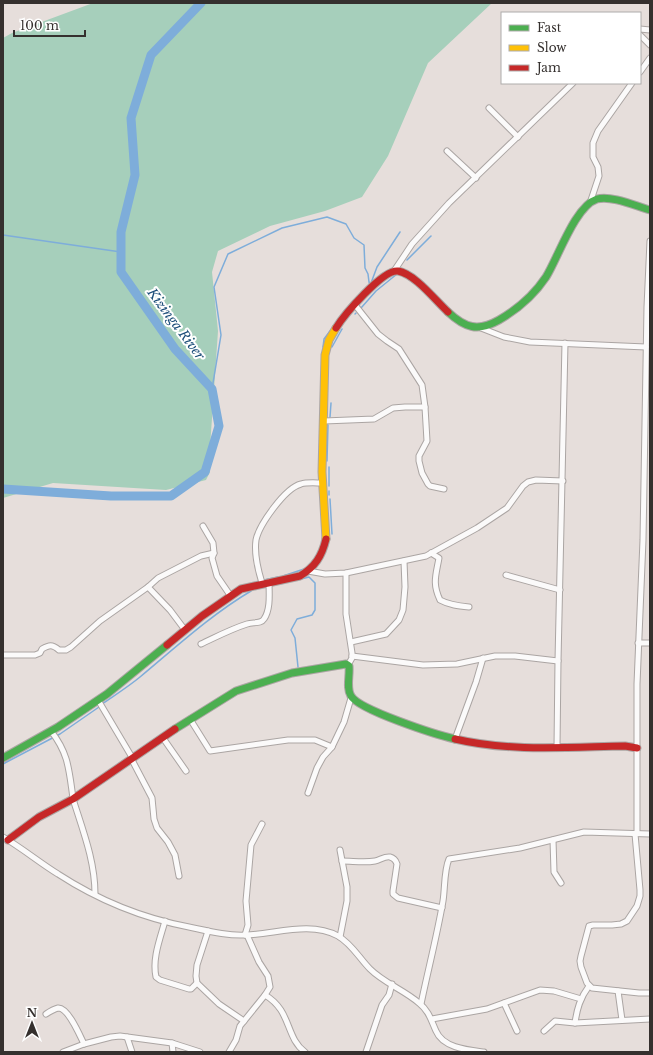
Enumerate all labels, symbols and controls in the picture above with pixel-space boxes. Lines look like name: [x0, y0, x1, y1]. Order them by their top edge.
scale bar: [14, 12, 85, 38]
legend: [501, 12, 641, 84]
text: 100 m: [20, 18, 59, 33]
text: Fast: [537, 20, 562, 35]
text: Slow: [537, 40, 567, 55]
text: Jam: [535, 60, 561, 75]
water label: Kizinga River: [143, 284, 209, 364]
north arrow: [12, 1003, 52, 1043]
text: N: [27, 1006, 38, 1020]

